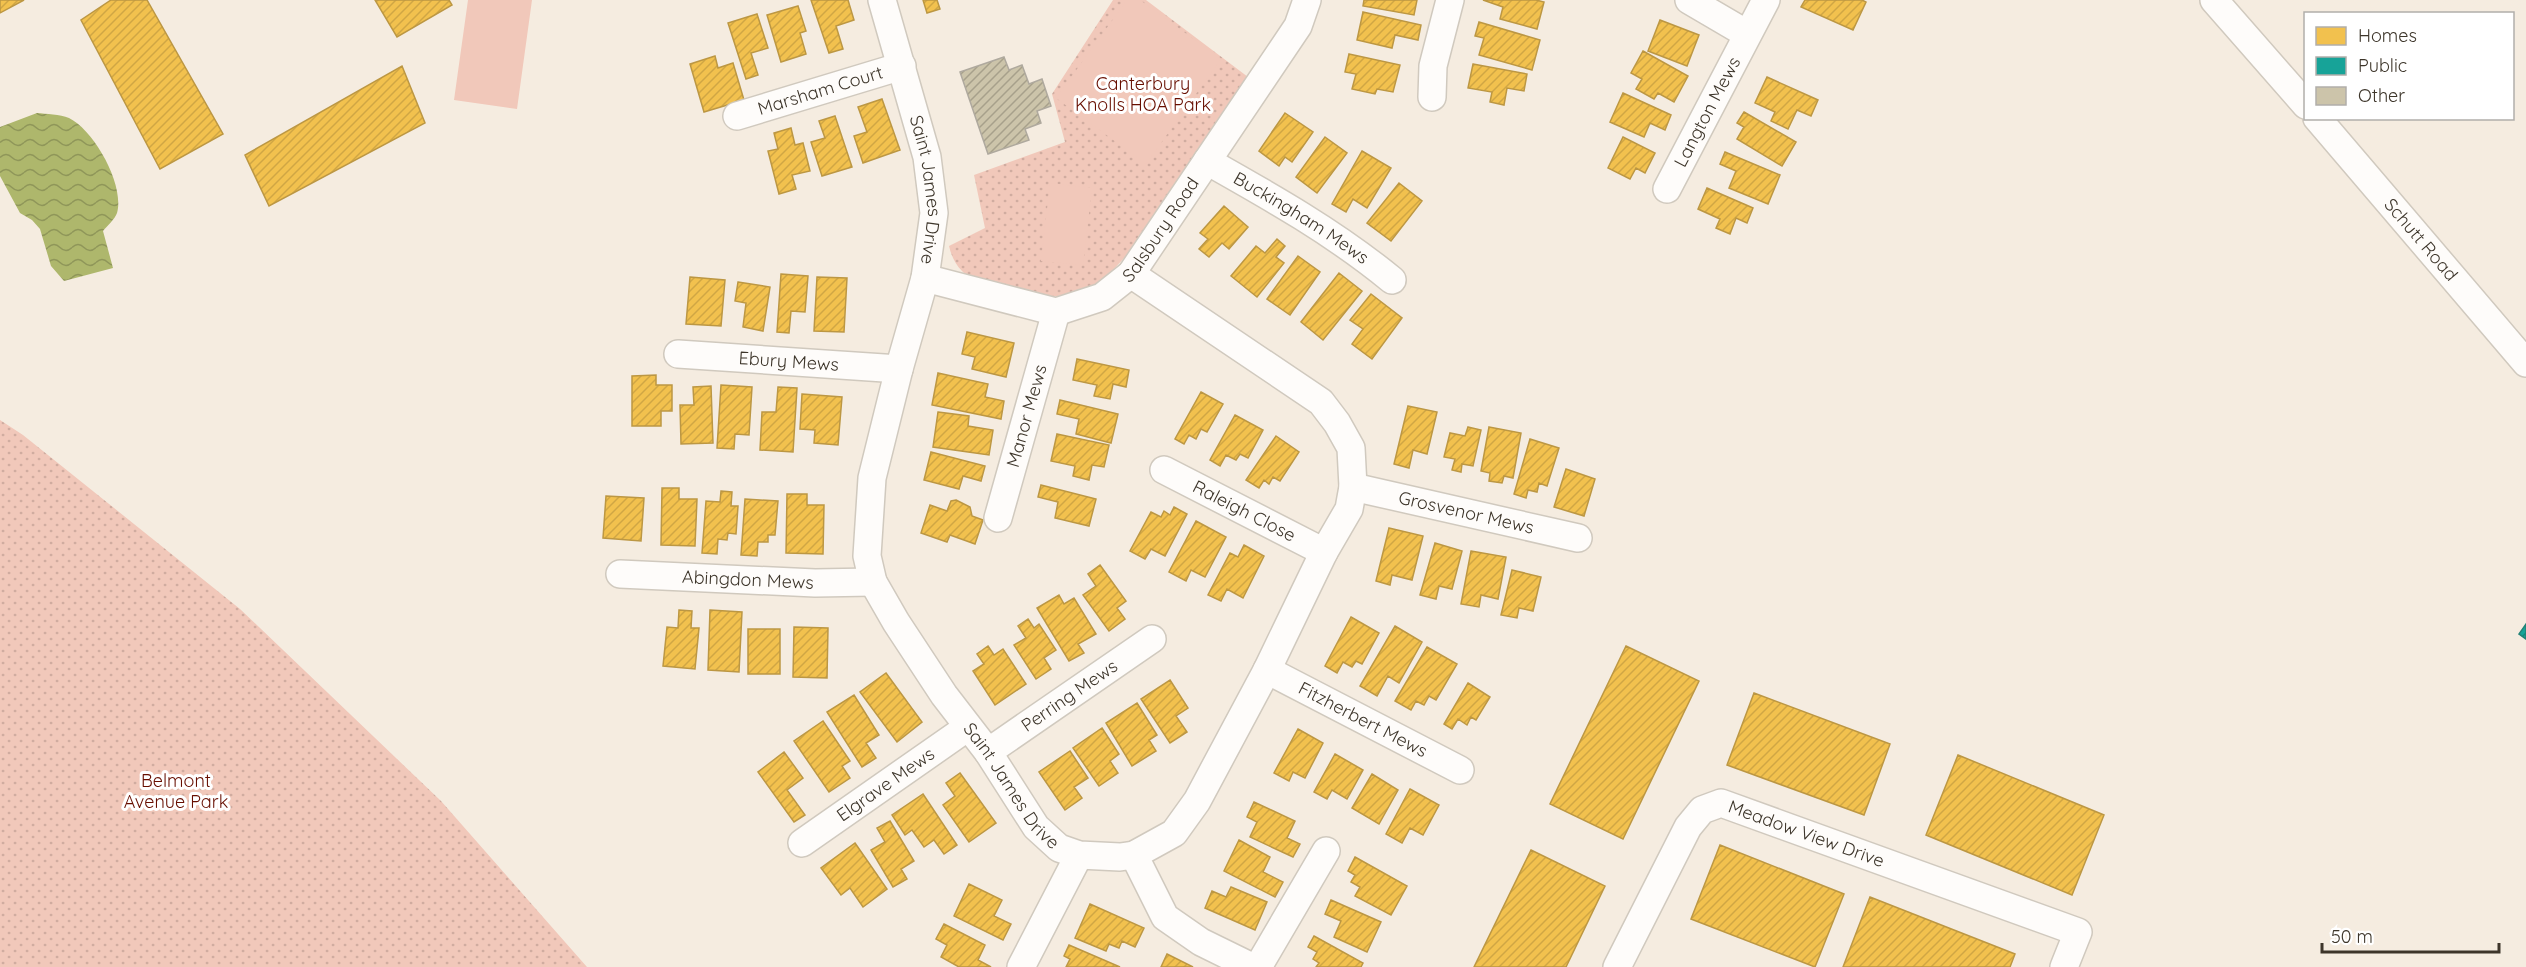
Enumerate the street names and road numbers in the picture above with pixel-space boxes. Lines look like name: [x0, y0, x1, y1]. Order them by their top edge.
street label: Langton Mews: [1669, 53, 1745, 171]
street label: Marsham Court: [755, 60, 885, 120]
street label: Saint James Drive: [905, 113, 946, 266]
street label: Buckingham Mews: [1229, 166, 1374, 269]
street label: Salsbury Road: [1118, 173, 1204, 287]
street label: Schutt Road: [2379, 193, 2463, 286]
street label: Ebury Mews: [738, 346, 840, 376]
street label: Manor Mews: [1001, 362, 1052, 470]
street label: Raleigh Close: [1189, 475, 1300, 547]
street label: Grosvenor Mews: [1396, 486, 1536, 539]
street label: Abingdon Mews: [682, 565, 814, 594]
street label: Perring Mews: [1017, 654, 1122, 737]
street label: Fitzherbert Mews: [1295, 676, 1432, 762]
street label: Saint James Drive: [958, 718, 1065, 854]
street label: Elgrave Mews: [832, 742, 939, 826]
street label: Meadow View Drive: [1725, 795, 1888, 872]

